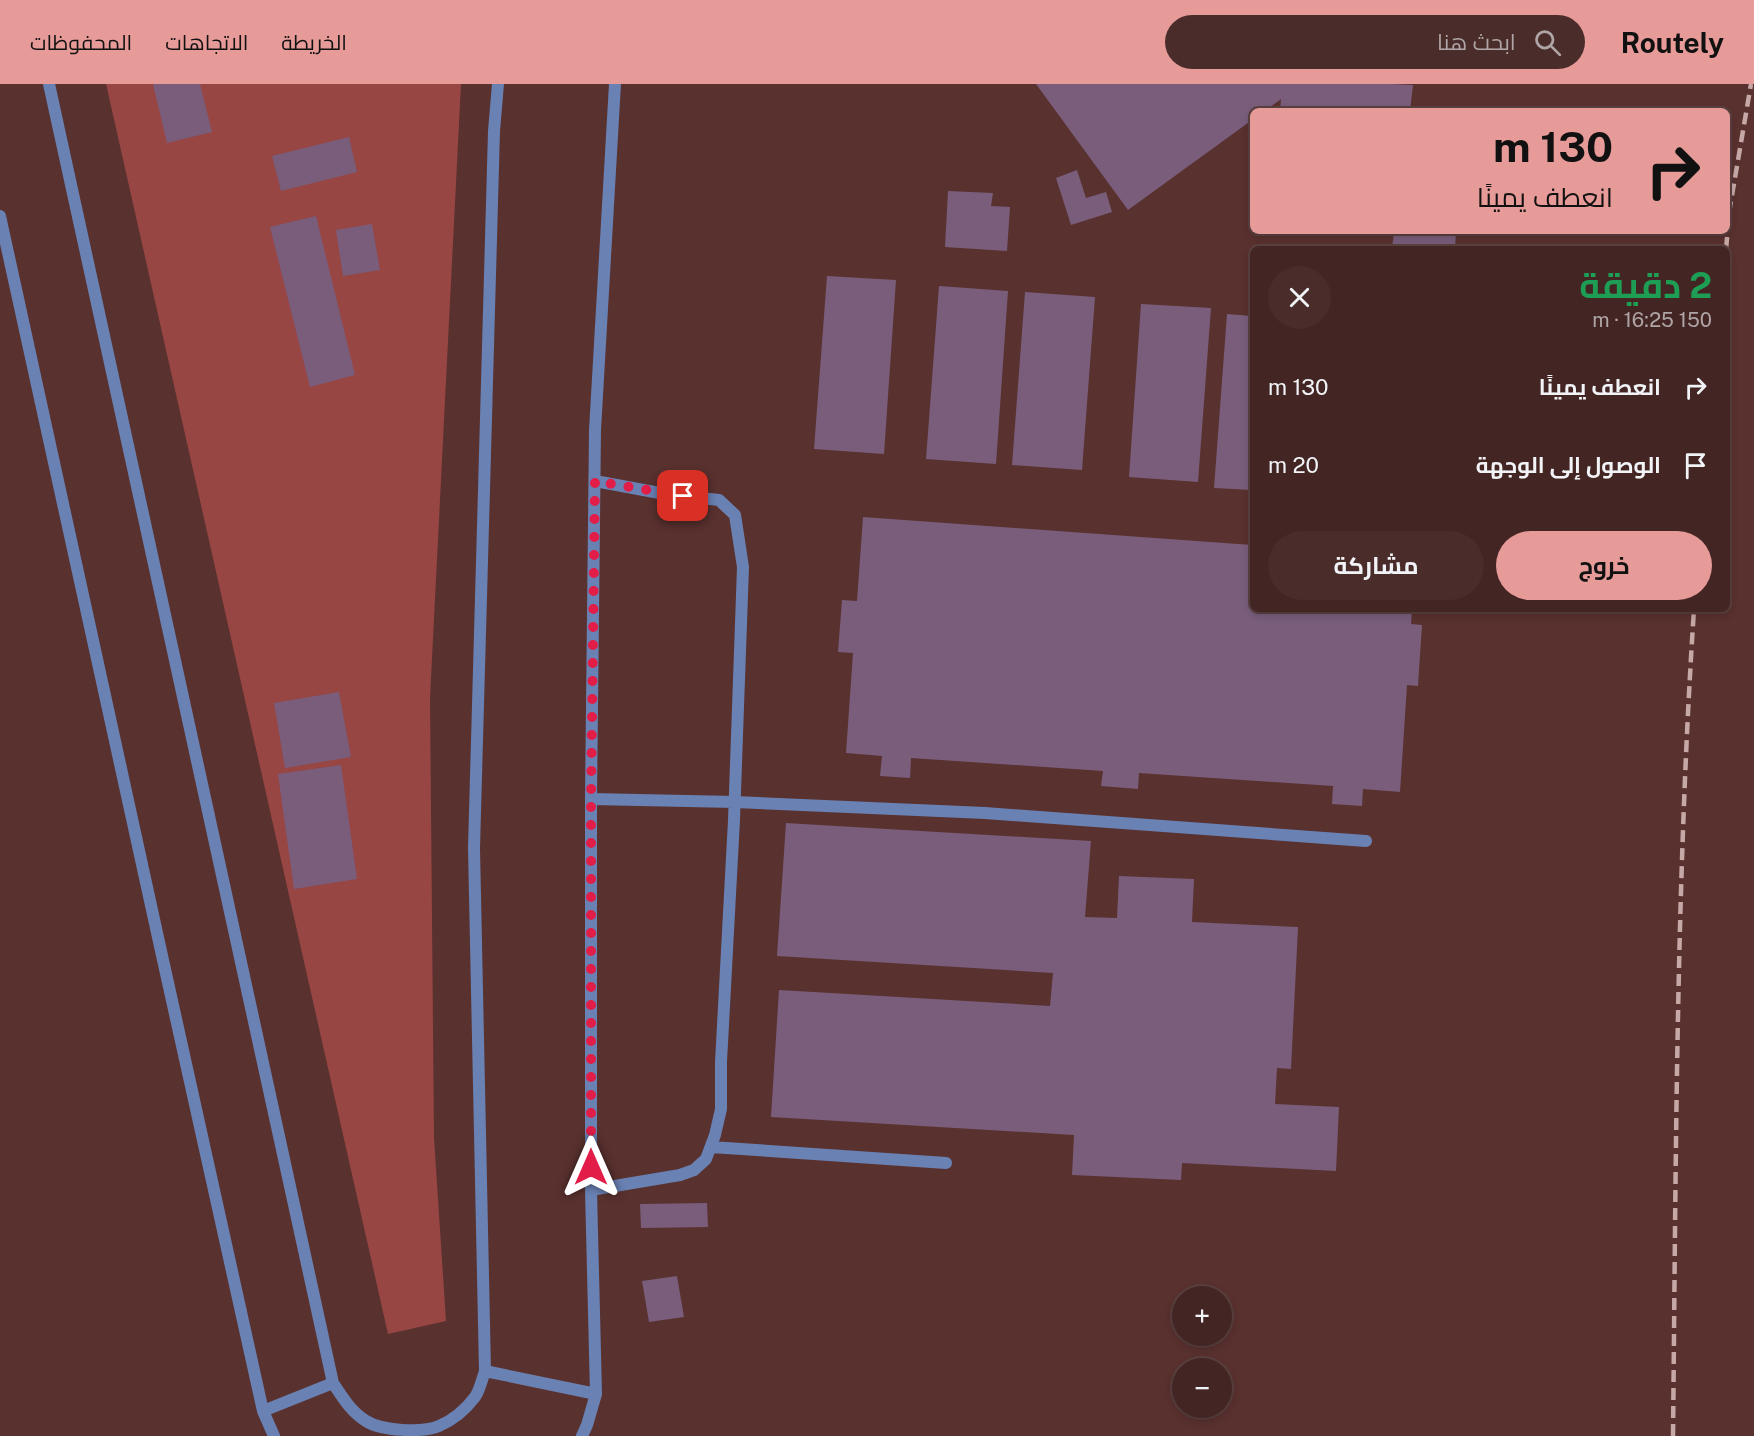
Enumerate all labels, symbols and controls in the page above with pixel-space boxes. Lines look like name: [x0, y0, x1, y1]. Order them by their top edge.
search box: [1165, 15, 1585, 69]
icon: search: [1531, 26, 1564, 59]
text: Routely: [1621, 26, 1724, 59]
text: ابحث هنا: [1437, 29, 1516, 55]
text: المحفوظات: [30, 30, 132, 55]
text: الاتجاهات: [165, 30, 248, 55]
text: الخريطة: [281, 30, 347, 55]
text: 130 m: [1493, 122, 1613, 171]
icon: right: [1634, 132, 1712, 210]
text: انعطف يمينًا: [1477, 181, 1613, 213]
text: 2 دقيقة: [1579, 264, 1712, 306]
button: close: [1268, 266, 1331, 329]
text: 150 m · 16:25: [1592, 308, 1712, 332]
icon: right: [1679, 371, 1712, 404]
text: 130 m: [1268, 374, 1329, 400]
text: انعطف يمينًا: [1539, 374, 1661, 400]
icon: arrive: [1679, 449, 1712, 482]
text: 20 m: [1268, 452, 1319, 478]
text: الوصول إلى الوجهة: [1476, 452, 1661, 478]
pin: [657, 470, 708, 521]
icon: arrive: [666, 479, 699, 512]
button: مشاركة: [1268, 531, 1484, 600]
button: خروج: [1496, 531, 1712, 600]
position arrow: [559, 1135, 623, 1199]
map controls: [1172, 1286, 1232, 1418]
button: +: [1172, 1286, 1232, 1346]
button: −: [1172, 1358, 1232, 1418]

